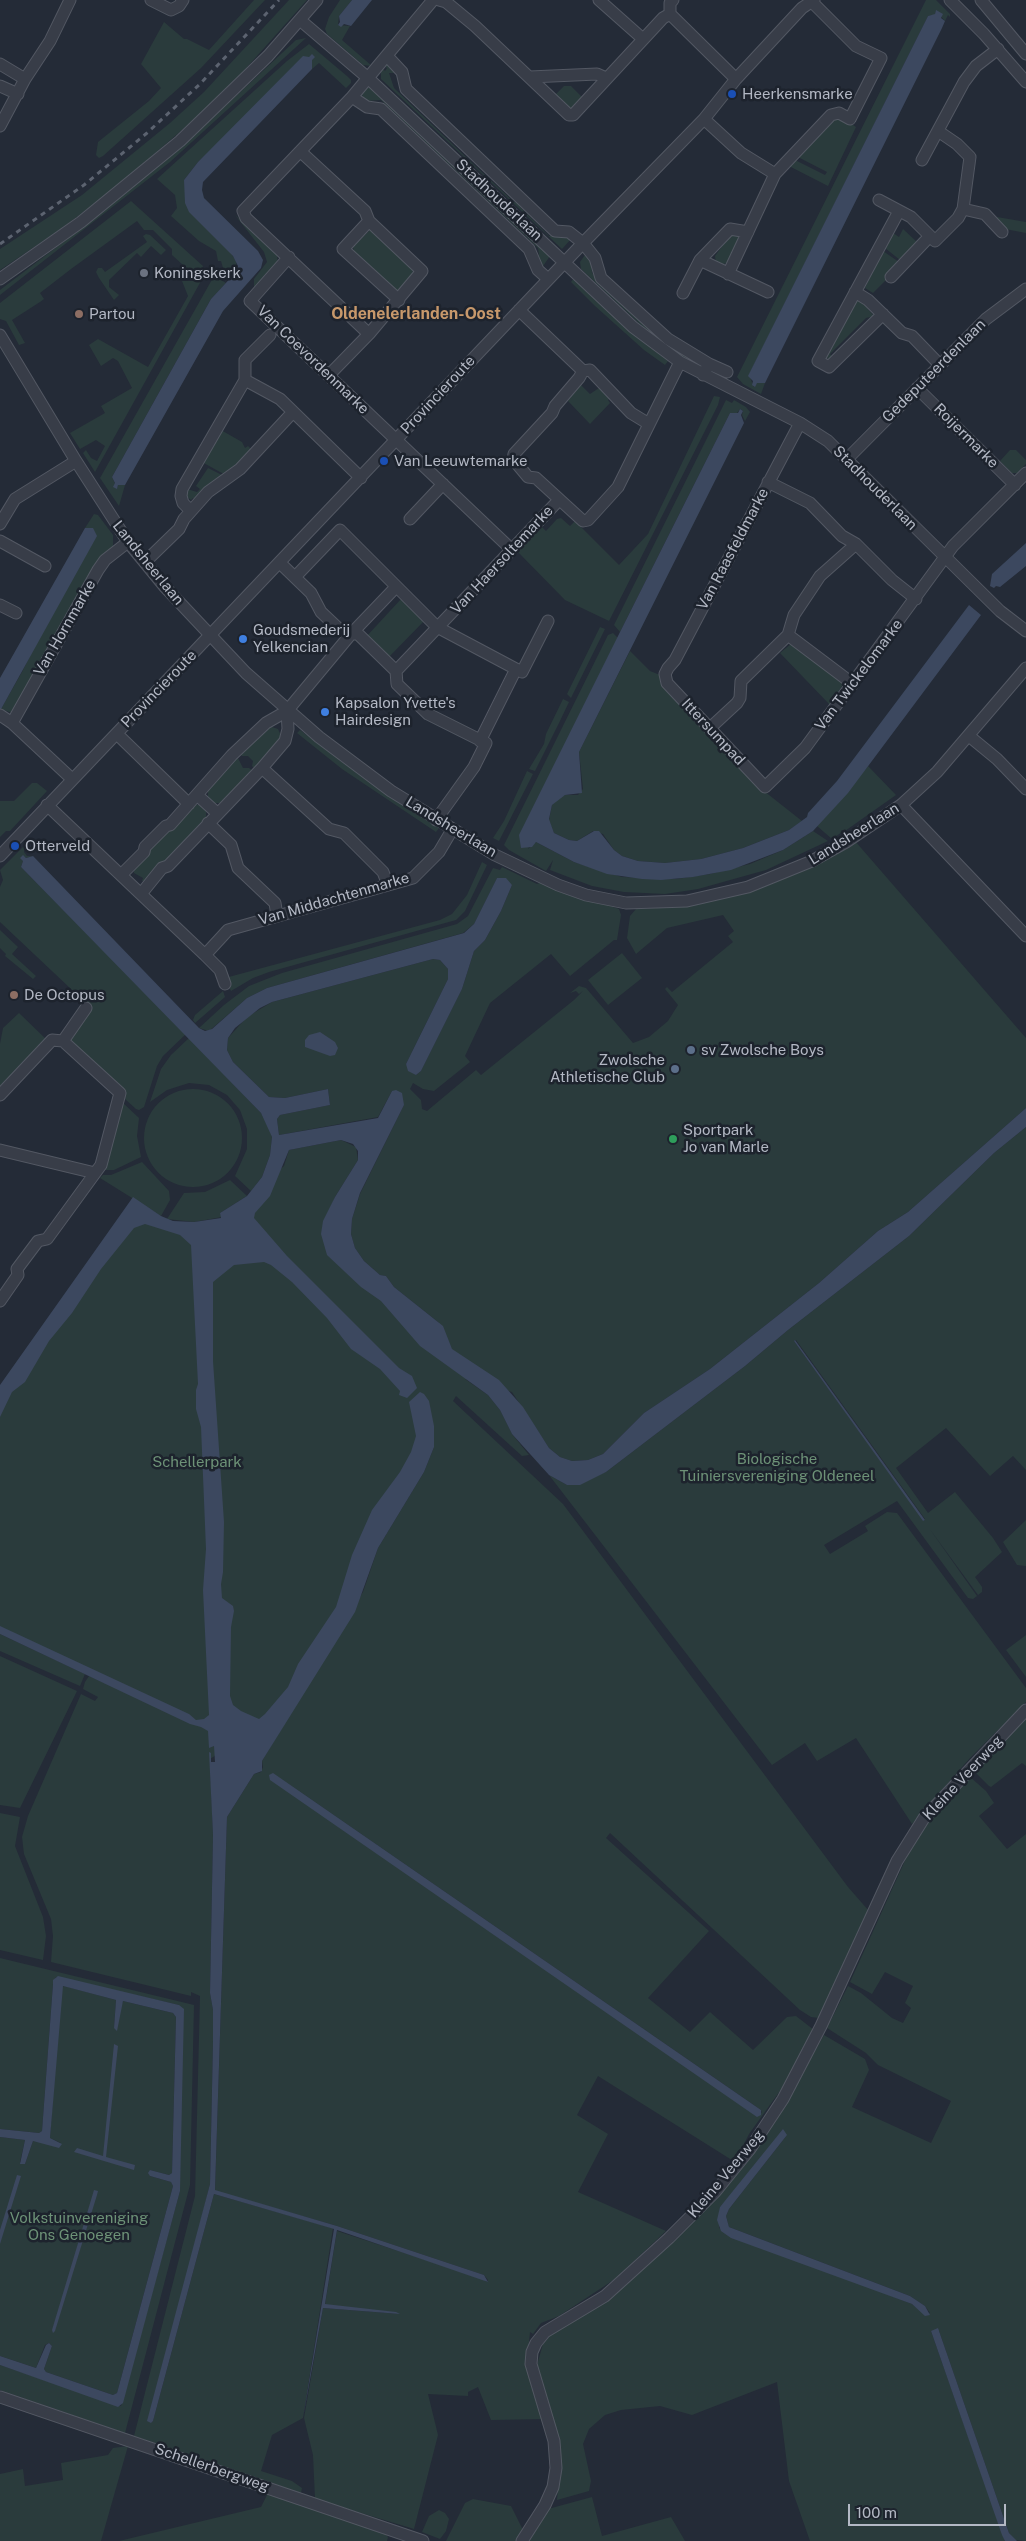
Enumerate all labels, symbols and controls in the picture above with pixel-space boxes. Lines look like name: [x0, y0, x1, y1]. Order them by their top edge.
place label: Heerkensmarke: [742, 85, 853, 103]
marker: Heerkensmarke: [726, 88, 738, 100]
street label: Stadhouderlaan: [452, 155, 546, 245]
place label: Koningskerk: [154, 264, 241, 282]
marker: Koningskerk: [138, 267, 150, 279]
street label: Van Coevordenmarke: [253, 302, 373, 418]
district label: Oldenelerlanden-Oost: [331, 304, 501, 324]
place label: Partou: [89, 305, 135, 323]
marker: Partou: [73, 308, 85, 320]
street label: Gedeputeerdenlaan: [879, 316, 989, 426]
street label: Provincieroute: [397, 352, 479, 438]
street label: Roijermarke: [930, 400, 1002, 472]
street label: Stadhouderlaan: [829, 442, 921, 534]
place label: Van Leeuwtemarke: [394, 452, 528, 470]
marker: Van Leeuwtemarke: [378, 455, 390, 467]
street label: Van Raasfeldmarke: [693, 485, 773, 613]
street label: Van Haersoltemarke: [447, 502, 557, 618]
street label: Landsheerlaan: [109, 517, 187, 609]
street label: Van Hornmarke: [30, 577, 100, 679]
street label: Van Twickelomarke: [811, 616, 907, 734]
place label: Goudsmederij Yelkencian: [253, 621, 350, 656]
marker: Goudsmederij Yelkencian: [237, 633, 249, 645]
street label: Provincieroute: [117, 646, 201, 732]
place label: Kapsalon Yvette's Hairdesign: [335, 694, 456, 729]
street label: Ittersumpad: [678, 695, 748, 769]
marker: Kapsalon Yvette's Hairdesign: [319, 706, 331, 718]
street label: Landsheerlaan: [402, 793, 500, 861]
street label: Landsheerlaan: [806, 799, 902, 869]
place label: Otterveld: [25, 837, 90, 855]
marker: Otterveld: [9, 840, 21, 852]
street label: Van Middachtenmarke: [257, 869, 411, 929]
place label: De Octopus: [24, 986, 105, 1004]
marker: De Octopus: [8, 989, 20, 1001]
place label: sv Zwolsche Boys: [701, 1041, 824, 1059]
marker: sv Zwolsche Boys: [685, 1044, 697, 1056]
place label: Zwolsche Athletische Club: [550, 1051, 665, 1086]
marker: Zwolsche Athletische Club: [669, 1063, 681, 1075]
place label: Sportpark Jo van Marle: [683, 1121, 769, 1156]
marker: Sportpark Jo van Marle: [667, 1133, 679, 1145]
park label: Biologische Tuiniersvereniging Oldeneel: [680, 1450, 874, 1485]
park label: Schellerpark: [152, 1453, 242, 1471]
street label: Kleine Veerweg: [919, 1732, 1007, 1824]
street label: Kleine Veerweg: [684, 2126, 768, 2222]
park label: Volkstuinvereniging Ons Genoegen: [10, 2209, 148, 2244]
street label: Schellerbergweg: [152, 2440, 272, 2496]
scale bar: [851, 2494, 1008, 2526]
text: 100 m: [856, 2504, 897, 2521]

